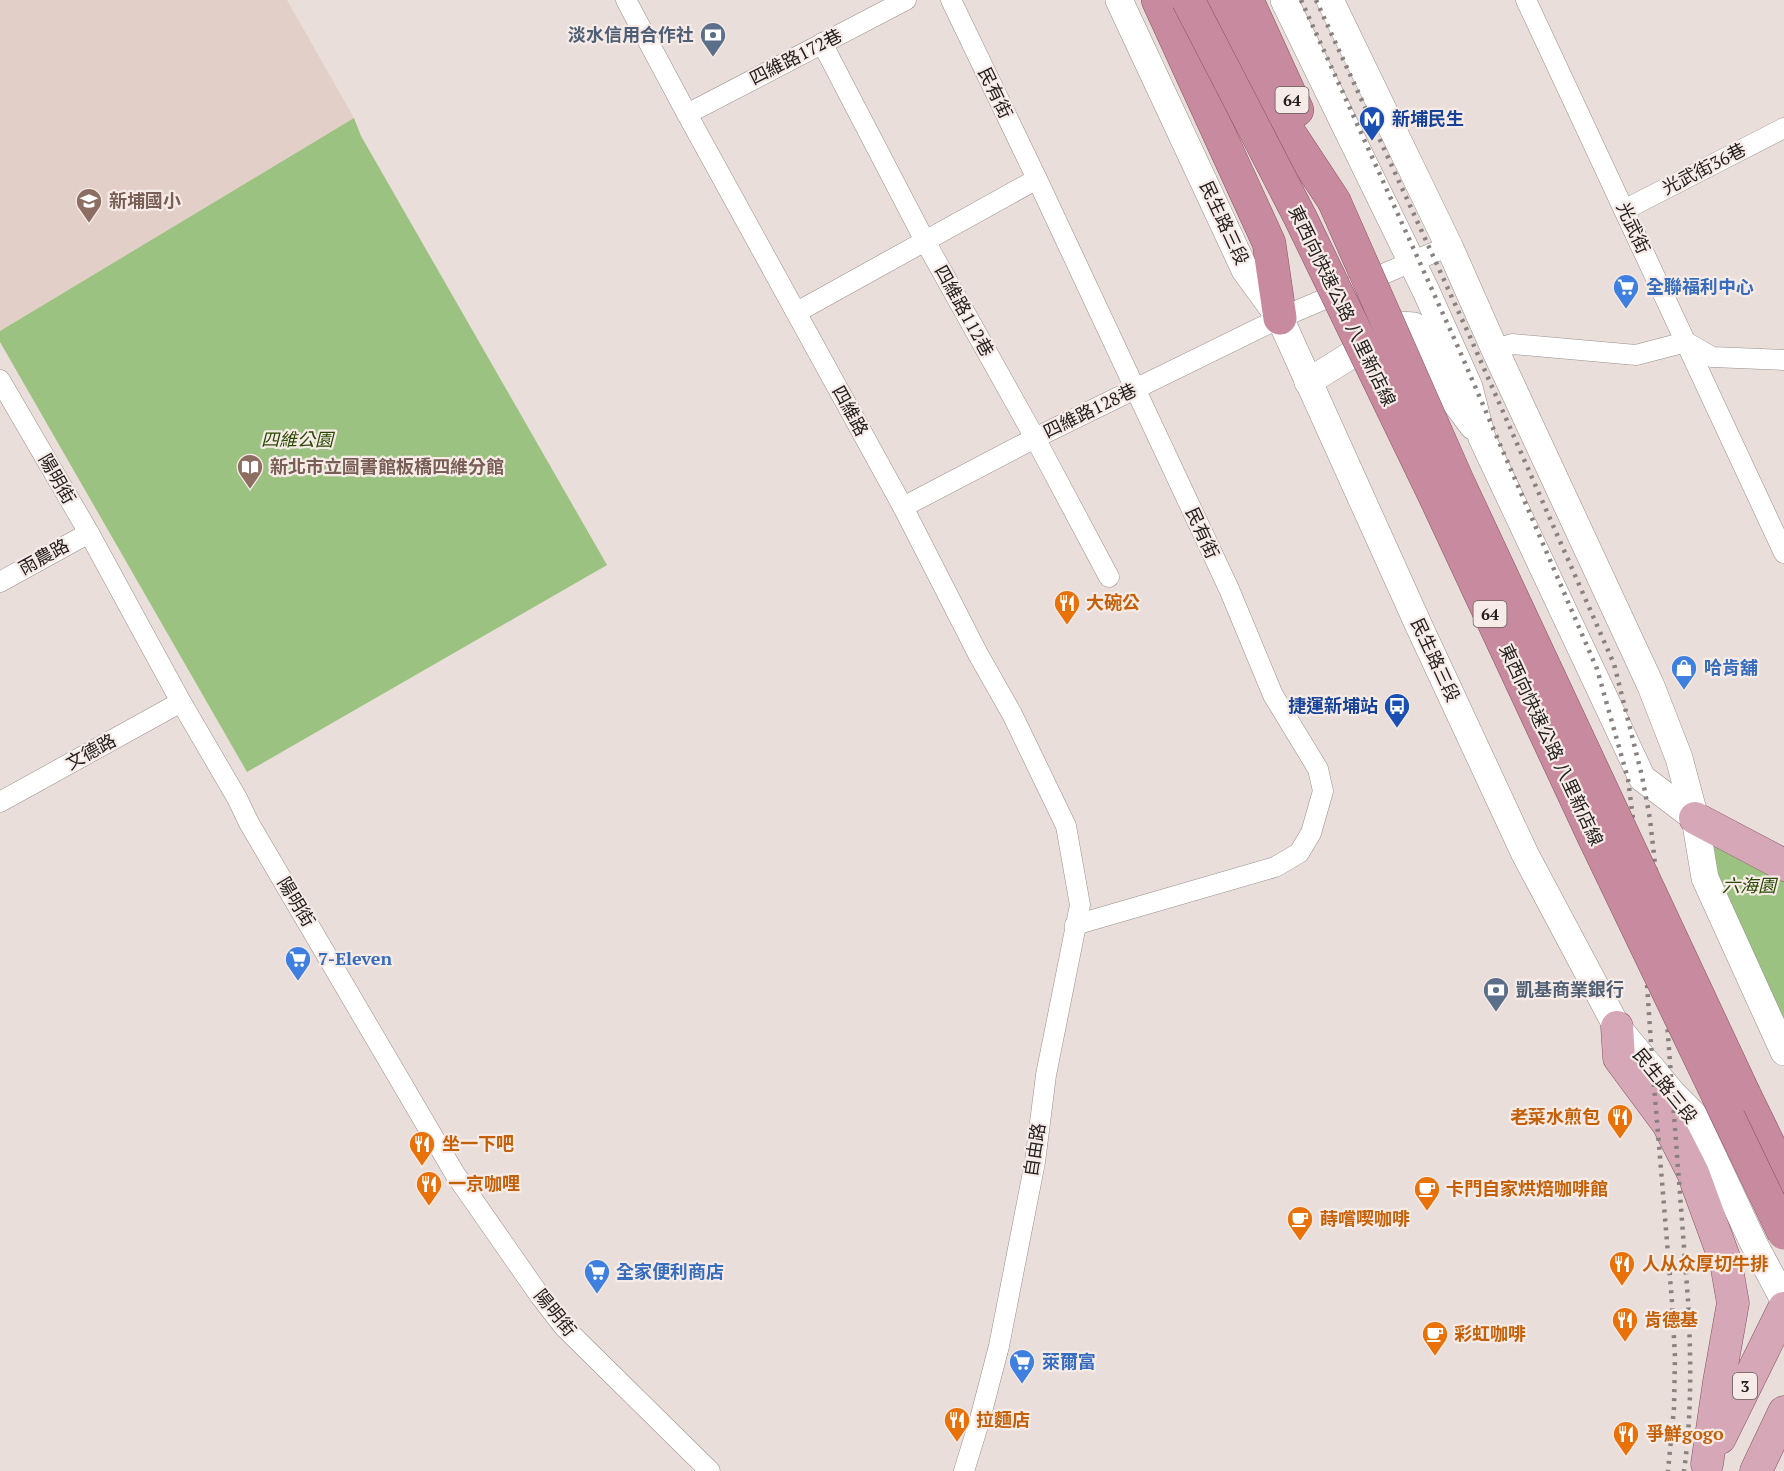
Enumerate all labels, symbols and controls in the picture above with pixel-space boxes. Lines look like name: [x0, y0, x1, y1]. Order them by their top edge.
bank icon: 淡水信用合作社: [698, 20, 728, 58]
place label: 淡水信用合作社: [568, 22, 694, 46]
street label: 四維路172巷: [745, 23, 846, 90]
street label: 民有街: [973, 63, 1019, 122]
road number: 64: [1276, 87, 1308, 113]
metro station icon: 新埔民生: [1357, 104, 1387, 142]
place label: 新埔民生: [1392, 106, 1464, 130]
street label: 光武街36巷: [1657, 137, 1750, 200]
street label: 民生路三段: [1195, 177, 1255, 268]
school or university icon: 新埔國小: [74, 186, 104, 224]
place label: 新埔國小: [109, 188, 181, 212]
street label: 光武街: [1612, 198, 1656, 257]
street label: 東西向快速公路 八里新店線: [1284, 201, 1402, 410]
street label: 四維路112巷: [930, 261, 1000, 360]
supermarket icon: 全聯福利中心: [1611, 272, 1641, 310]
place label: 全聯福利中心: [1646, 274, 1754, 298]
street label: 四維路128巷: [1039, 377, 1140, 443]
street label: 四維路: [827, 381, 874, 440]
park label: 四維公園: [261, 427, 336, 451]
street label: 陽明街: [34, 449, 82, 508]
library icon: 新北市立圖書館板橋四維分館: [235, 452, 265, 490]
place label: 新北市立圖書館板橋四維分館: [270, 454, 504, 478]
street label: 民有街: [1181, 503, 1225, 562]
street label: 雨農路: [14, 533, 73, 580]
restaurant icon: 大碗公: [1052, 588, 1082, 626]
place label: 大碗公: [1086, 590, 1140, 614]
road number: 64: [1474, 601, 1506, 627]
street label: 民生路三段: [1406, 614, 1466, 705]
street label: 東西向快速公路 八里新店線: [1494, 640, 1609, 850]
shop icon: 哈肯舖: [1669, 653, 1699, 691]
place label: 哈肯舖: [1704, 655, 1758, 679]
bus stop icon: 捷運新埔站: [1382, 691, 1412, 729]
place label: 捷運新埔站: [1288, 693, 1378, 717]
street label: 文德路: [61, 728, 120, 775]
street label: 陽明街: [273, 872, 321, 931]
park label: 六海園: [1722, 873, 1779, 897]
supermarket icon: 7-Eleven: [283, 944, 313, 982]
place label: 7-Eleven: [318, 946, 392, 970]
bank icon: 凱基商業銀行: [1481, 975, 1511, 1013]
place label: 凱基商業銀行: [1516, 977, 1624, 1001]
street label: 民生路三段: [1628, 1043, 1703, 1128]
restaurant icon: 老菜水煎包: [1605, 1102, 1635, 1140]
place label: 老菜水煎包: [1510, 1104, 1600, 1128]
street label: 自由路: [1018, 1121, 1050, 1178]
restaurant icon: 坐一下吧: [407, 1129, 437, 1167]
place label: 坐一下吧: [442, 1131, 514, 1155]
restaurant icon: 一京咖哩: [414, 1169, 444, 1207]
place label: 一京咖哩: [448, 1171, 520, 1195]
cafe icon: 卡門自家烘焙咖啡館: [1412, 1174, 1442, 1212]
place label: 卡門自家烘焙咖啡館: [1446, 1176, 1608, 1200]
cafe icon: 蒔嚐喫咖啡: [1285, 1204, 1315, 1242]
place label: 蒔嚐喫咖啡: [1320, 1206, 1410, 1230]
restaurant icon: 人从众厚切牛排: [1607, 1249, 1637, 1287]
place label: 人从众厚切牛排: [1642, 1251, 1768, 1275]
supermarket icon: 全家便利商店: [582, 1257, 612, 1295]
place label: 全家便利商店: [616, 1259, 724, 1283]
street label: 陽明街: [529, 1284, 582, 1341]
restaurant icon: 肯德基: [1610, 1305, 1640, 1343]
place label: 肯德基: [1644, 1307, 1698, 1331]
cafe icon: 彩虹咖啡: [1420, 1319, 1450, 1357]
place label: 彩虹咖啡: [1454, 1321, 1526, 1345]
supermarket icon: 萊爾富: [1007, 1347, 1037, 1385]
place label: 萊爾富: [1042, 1349, 1096, 1373]
road number: 3: [1733, 1373, 1757, 1399]
restaurant icon: 拉麵店: [942, 1405, 972, 1443]
place label: 拉麵店: [976, 1407, 1030, 1431]
restaurant icon: 爭鮮gogo: [1611, 1419, 1641, 1457]
place label: 爭鮮gogo: [1646, 1421, 1724, 1445]

